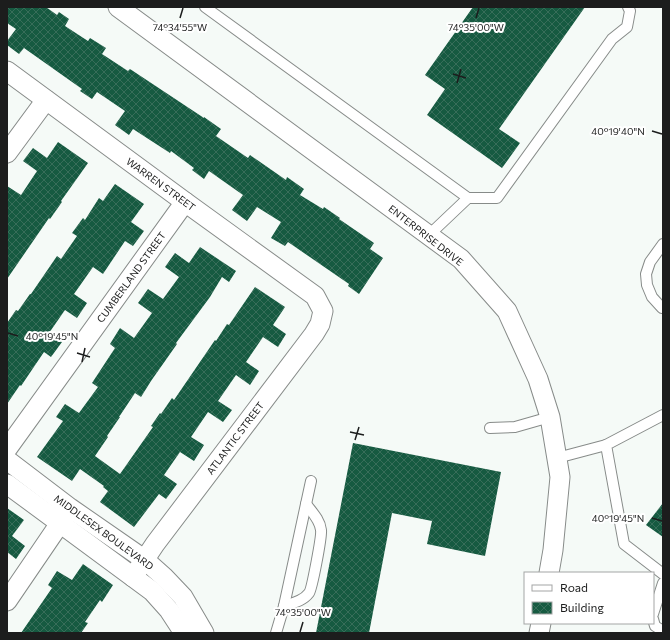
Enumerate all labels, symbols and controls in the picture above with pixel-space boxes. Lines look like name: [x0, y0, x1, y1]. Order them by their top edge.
text: 74°34'55"W: [153, 21, 207, 33]
text: 74°35'00"W: [448, 21, 504, 33]
text: 40°19'40"N: [591, 125, 645, 137]
street label: WARREN STREET: [124, 155, 198, 213]
street label: ENTERPRISE DRIVE: [386, 202, 466, 268]
street label: CUMBERLAND STREET: [94, 229, 168, 325]
text: 40°19'45"N: [26, 330, 78, 342]
street label: ATLANTIC STREET: [204, 399, 267, 477]
street label: MIDDLESEX BOULEVARD: [52, 492, 156, 572]
text: 40°19'45"N: [592, 512, 644, 524]
legend: [524, 572, 654, 624]
text: Road: [560, 580, 588, 594]
text: Building: [560, 600, 604, 614]
text: 74°35'00"W: [275, 606, 331, 618]

